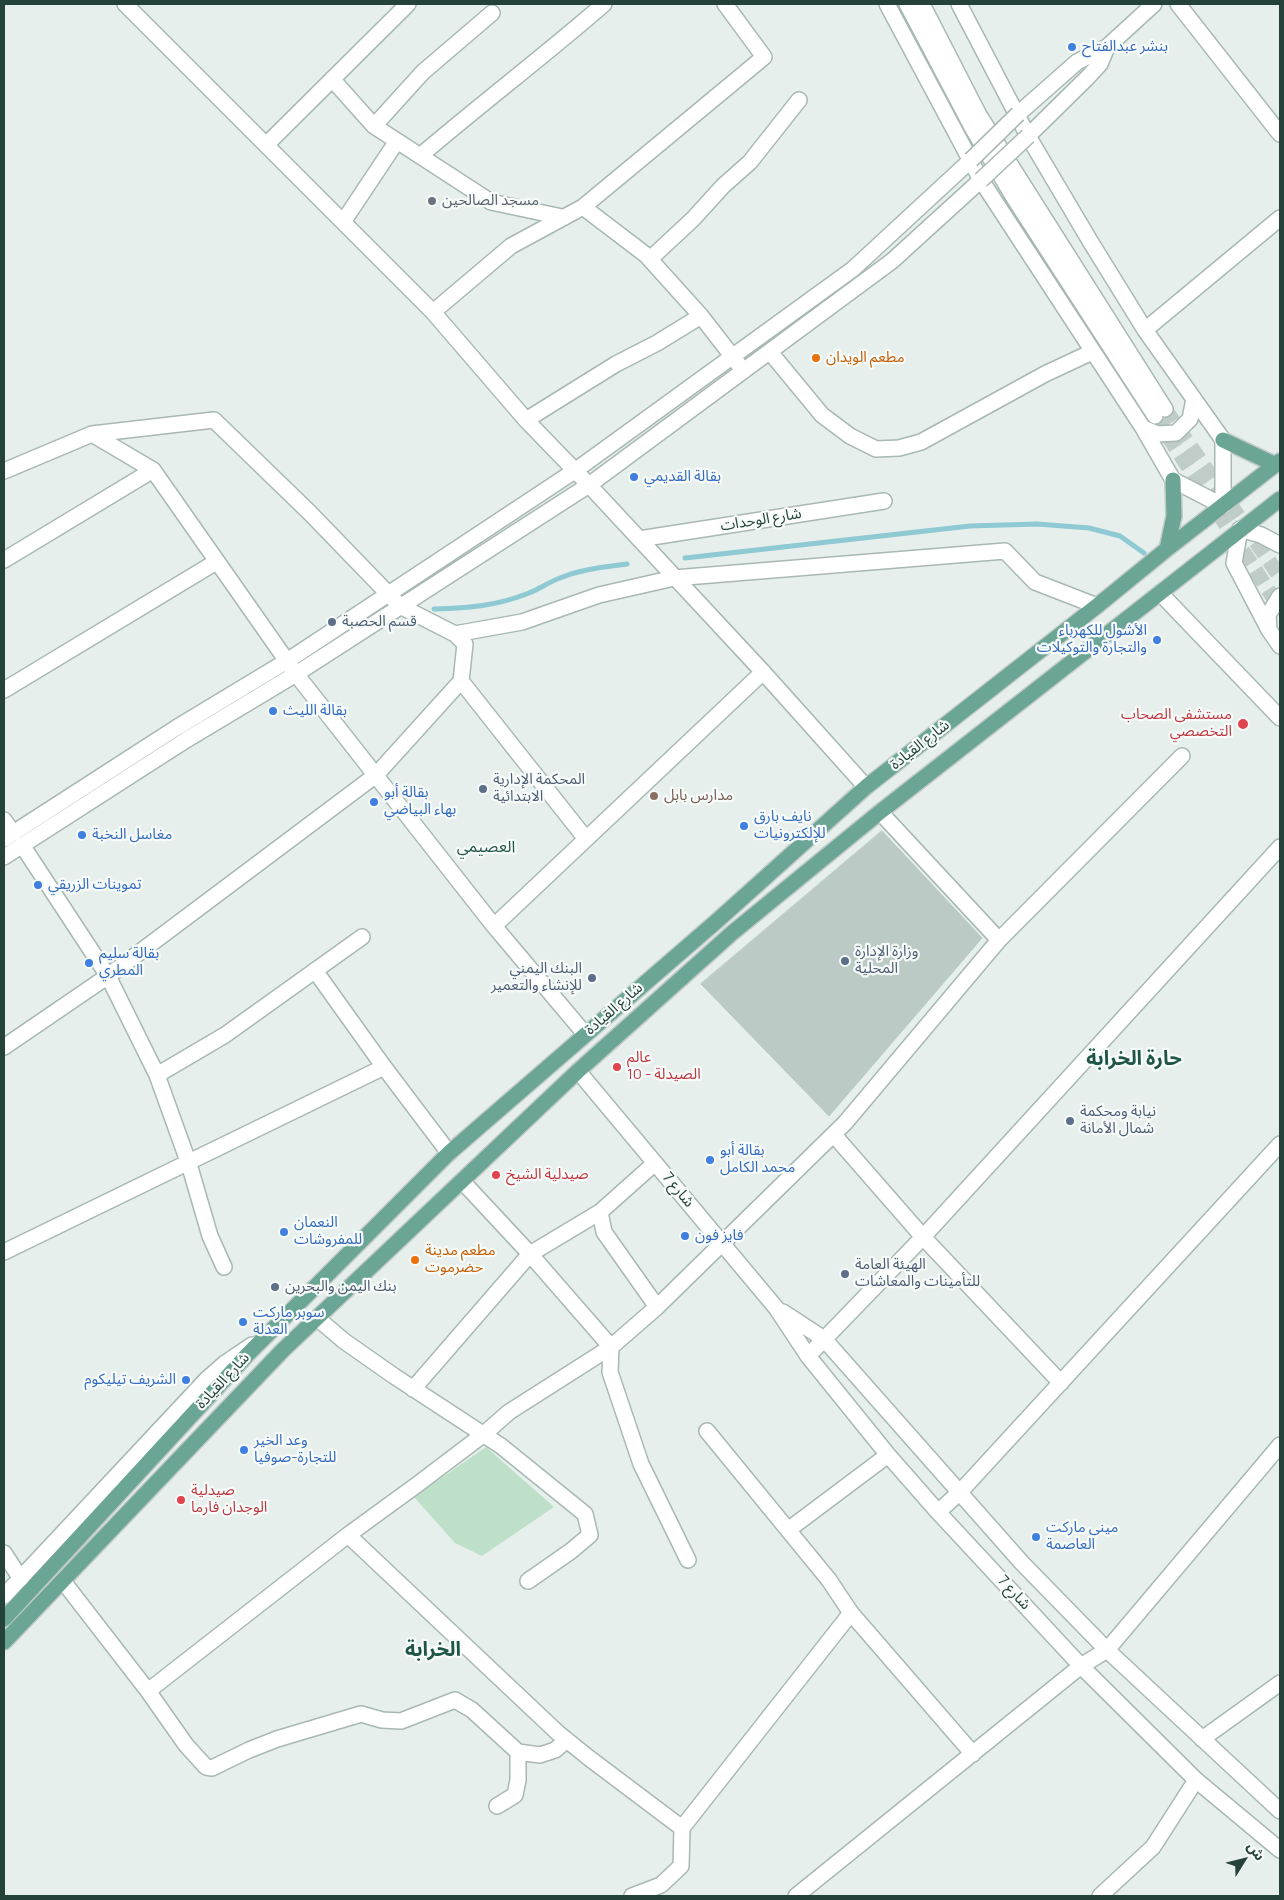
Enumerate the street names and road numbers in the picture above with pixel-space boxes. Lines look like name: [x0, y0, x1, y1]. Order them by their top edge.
street label: شارع الوحدات: [719, 505, 803, 535]
street label: شارع القيادة: [887, 716, 953, 774]
street label: شارع القيادة: [582, 979, 646, 1039]
street label: شارع 7: [658, 1169, 698, 1211]
street label: شارع القيادة: [192, 1349, 254, 1413]
street label: شارع 7: [994, 1572, 1034, 1614]

